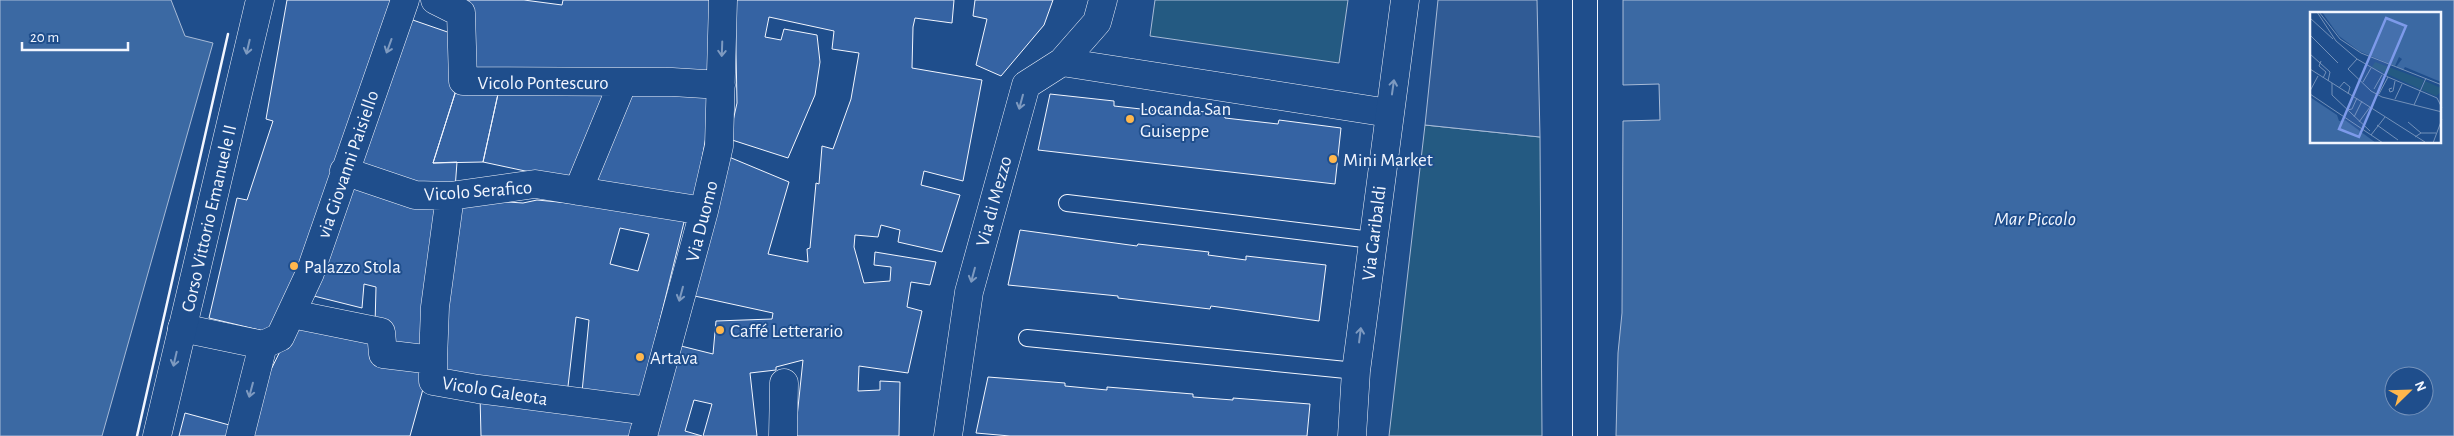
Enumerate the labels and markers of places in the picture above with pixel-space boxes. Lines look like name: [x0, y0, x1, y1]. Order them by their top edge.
place label: Locanda San Guiseppe: [1140, 100, 1231, 141]
marker: Locanda San Guiseppe: [1124, 113, 1136, 125]
place label: Mini Market: [1343, 151, 1433, 170]
marker: Mini Market: [1327, 153, 1339, 165]
place label: Palazzo Stola: [304, 258, 401, 277]
marker: Palazzo Stola: [288, 260, 300, 272]
place label: Caffé Letterario: [730, 322, 843, 341]
marker: Caffé Letterario: [714, 324, 726, 336]
place label: Artava: [650, 349, 698, 368]
marker: Artava: [634, 351, 646, 363]

